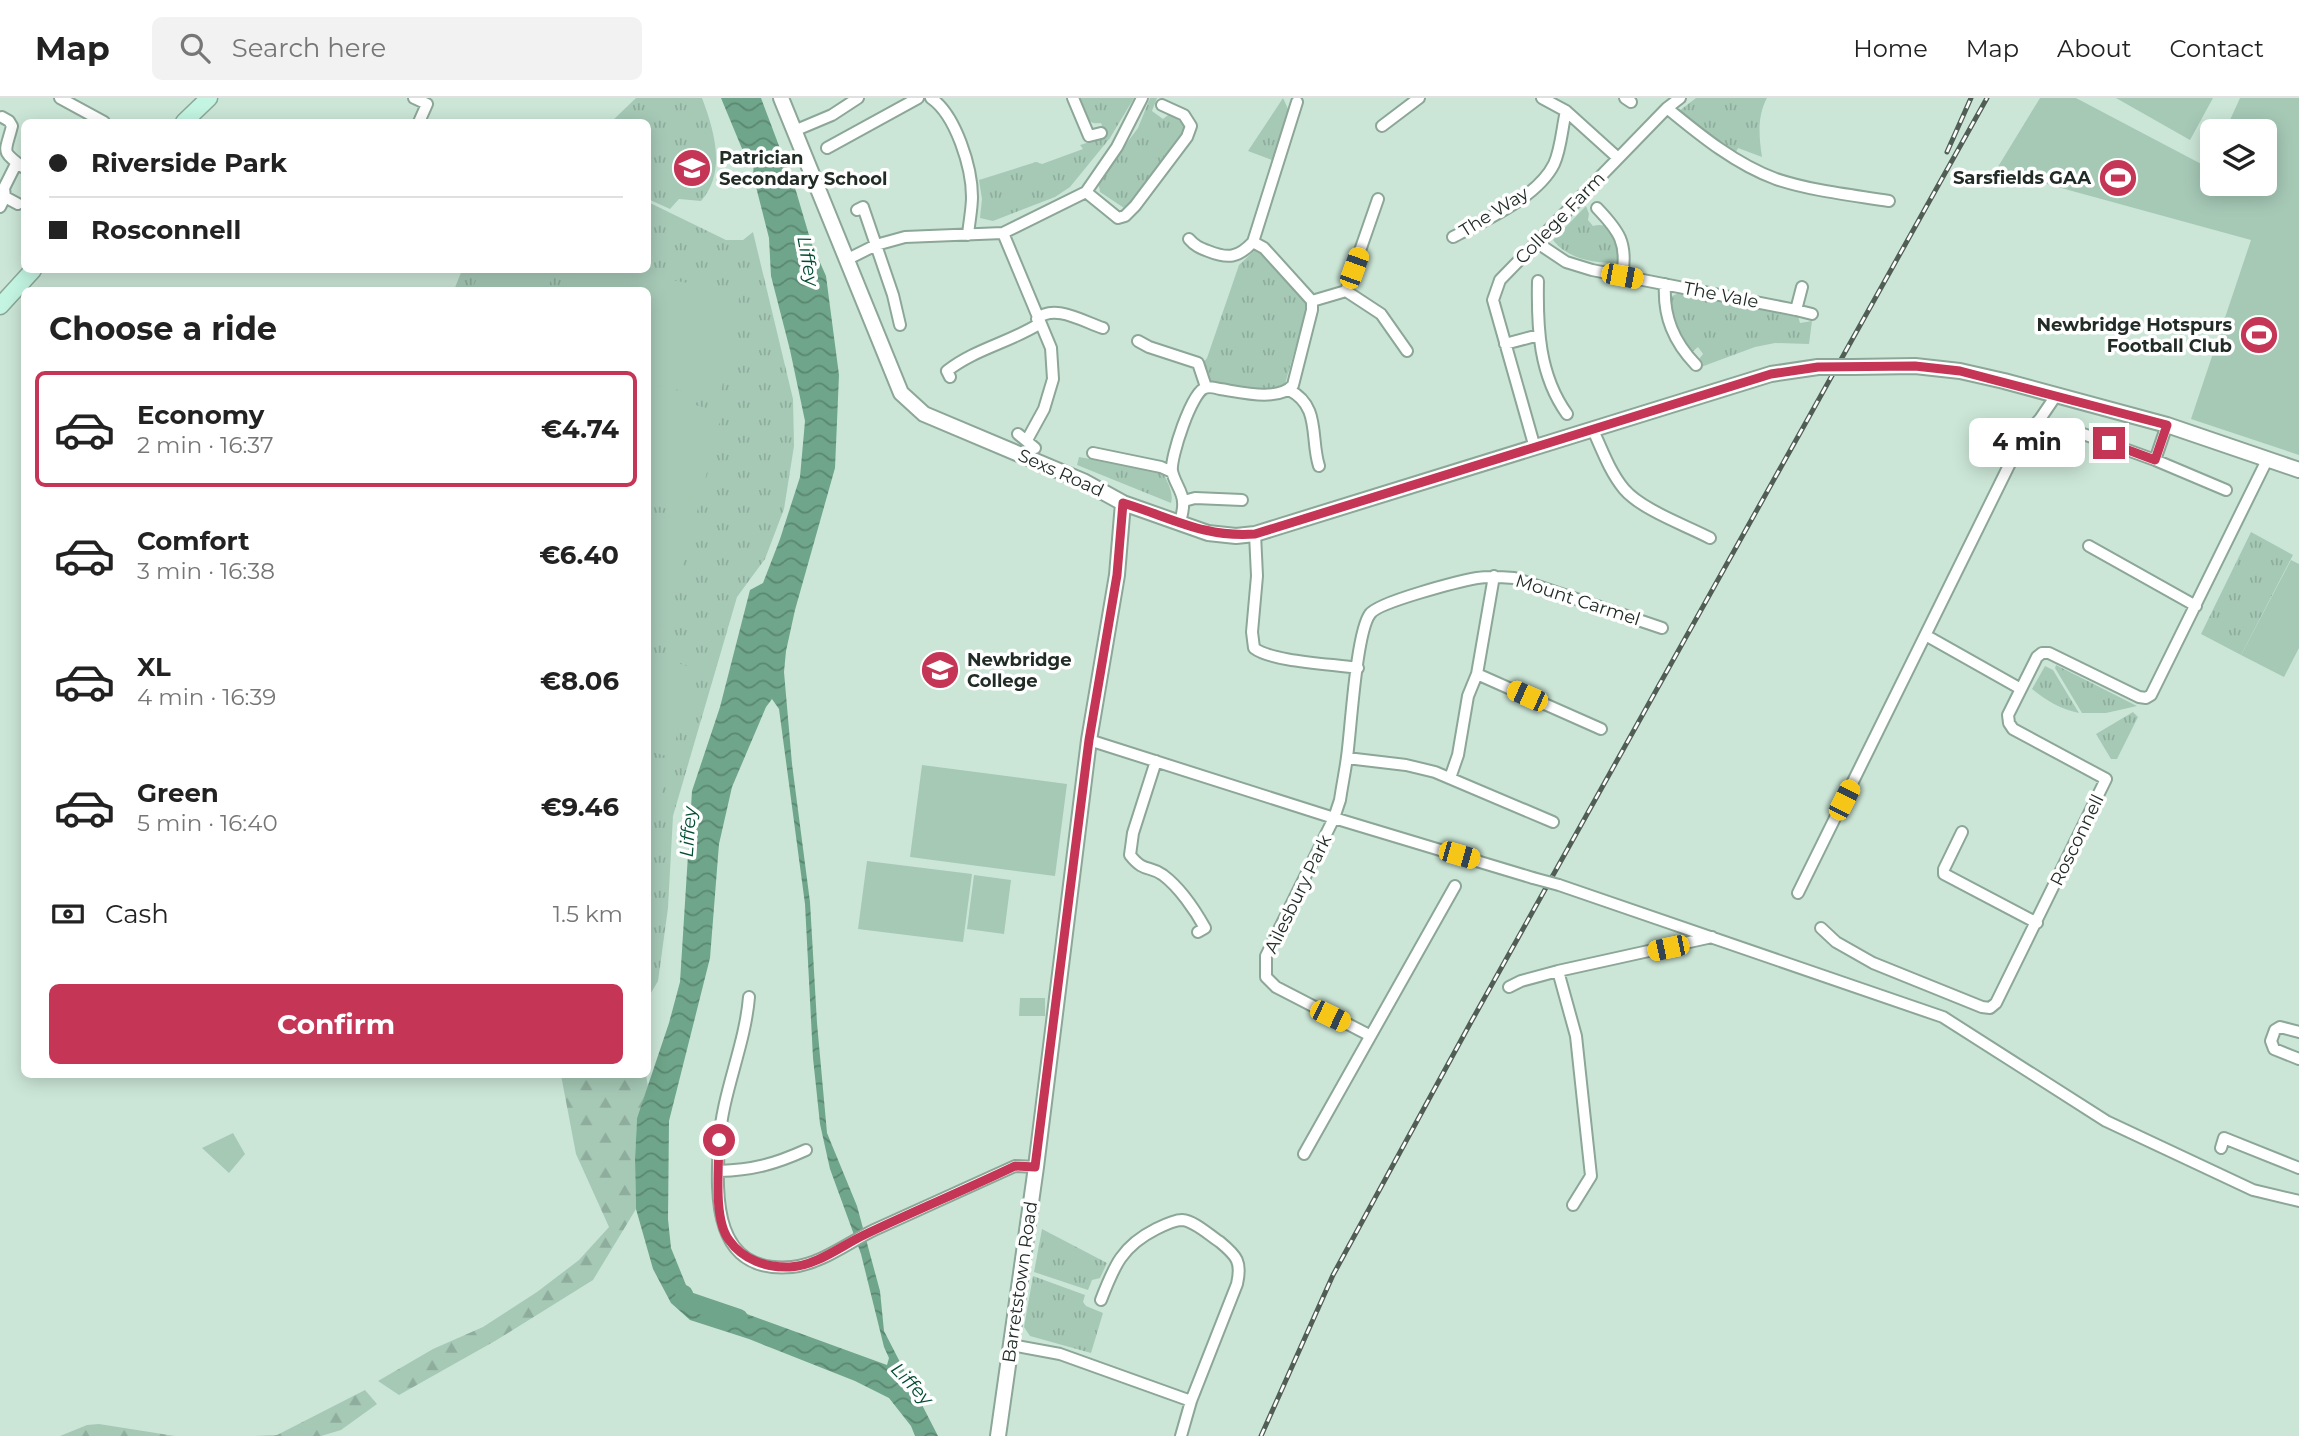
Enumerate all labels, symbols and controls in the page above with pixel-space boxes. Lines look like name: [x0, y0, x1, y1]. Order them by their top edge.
search box: [152, 17, 642, 80]
text: Map: [35, 28, 110, 68]
icon: search: [176, 29, 214, 67]
text: Search here: [232, 32, 386, 64]
text: Home: [1853, 34, 1928, 63]
text: Map: [1966, 34, 2019, 63]
text: About: [2057, 34, 2131, 63]
text: Contact: [2169, 34, 2264, 63]
map controls: [2200, 119, 2277, 196]
button: layers: [2200, 119, 2277, 196]
text: Riverside Park: [91, 147, 287, 179]
school or university icon: Patrician Secondary School: [671, 147, 713, 189]
place label: Patrician Secondary School: [719, 147, 887, 190]
sports icon: Sarsfields GAA: [2097, 157, 2139, 199]
street label: College Farm: [1510, 167, 1610, 269]
place label: Sarsfields GAA: [1953, 167, 2091, 189]
street label: The Way: [1455, 182, 1533, 242]
text: Rosconnell: [91, 214, 241, 246]
water label: Liffey: [792, 234, 824, 290]
car: [1337, 245, 1372, 291]
car: [1600, 262, 1645, 290]
street label: The Vale: [1682, 277, 1761, 313]
text: Choose a ride: [49, 309, 277, 348]
place label: Newbridge Hotspurs Football Club: [2037, 314, 2232, 357]
sports icon: Newbridge Hotspurs Football Club: [2238, 314, 2280, 356]
icon: car: [53, 398, 116, 461]
text: Economy: [137, 399, 264, 431]
text: €4.74: [541, 413, 619, 445]
callout: 4 min: [1969, 418, 2084, 468]
route end: [2093, 427, 2125, 459]
text: 4 min: [1992, 428, 2062, 456]
text: 2 min · 16:37: [137, 431, 274, 459]
street label: Sexs Road: [1015, 444, 1107, 502]
icon: car: [53, 524, 116, 587]
text: Comfort: [137, 525, 249, 557]
text: €6.40: [539, 539, 619, 571]
text: 3 min · 16:38: [137, 557, 275, 585]
street label: Mount Carmel: [1513, 569, 1643, 631]
school or university icon: Newbridge College: [919, 649, 961, 691]
place label: Newbridge College: [967, 649, 1072, 692]
icon: car: [53, 650, 116, 713]
text: XL: [137, 651, 171, 683]
text: €8.06: [540, 665, 619, 697]
car: [1504, 678, 1551, 714]
text: 4 min · 16:39: [137, 683, 276, 711]
icon: car: [53, 776, 116, 839]
text: Green: [137, 777, 219, 809]
car: [1826, 777, 1863, 823]
text: €9.46: [541, 791, 619, 823]
street label: Rosconnell: [2045, 791, 2109, 889]
water label: Liffey: [675, 804, 701, 858]
text: 5 min · 16:40: [137, 809, 278, 837]
street label: Ailesbury Park: [1260, 831, 1336, 957]
car: [1436, 839, 1483, 871]
icon: cash: [49, 895, 87, 933]
text: Cash: [105, 898, 169, 930]
text: 1.5 km: [553, 900, 623, 928]
car: [1646, 933, 1691, 963]
button: Confirm: [49, 984, 623, 1064]
car: [1307, 997, 1354, 1035]
route start: [703, 1124, 735, 1156]
street label: Barretstown Road: [998, 1200, 1042, 1364]
water label: Liffey: [886, 1358, 939, 1411]

